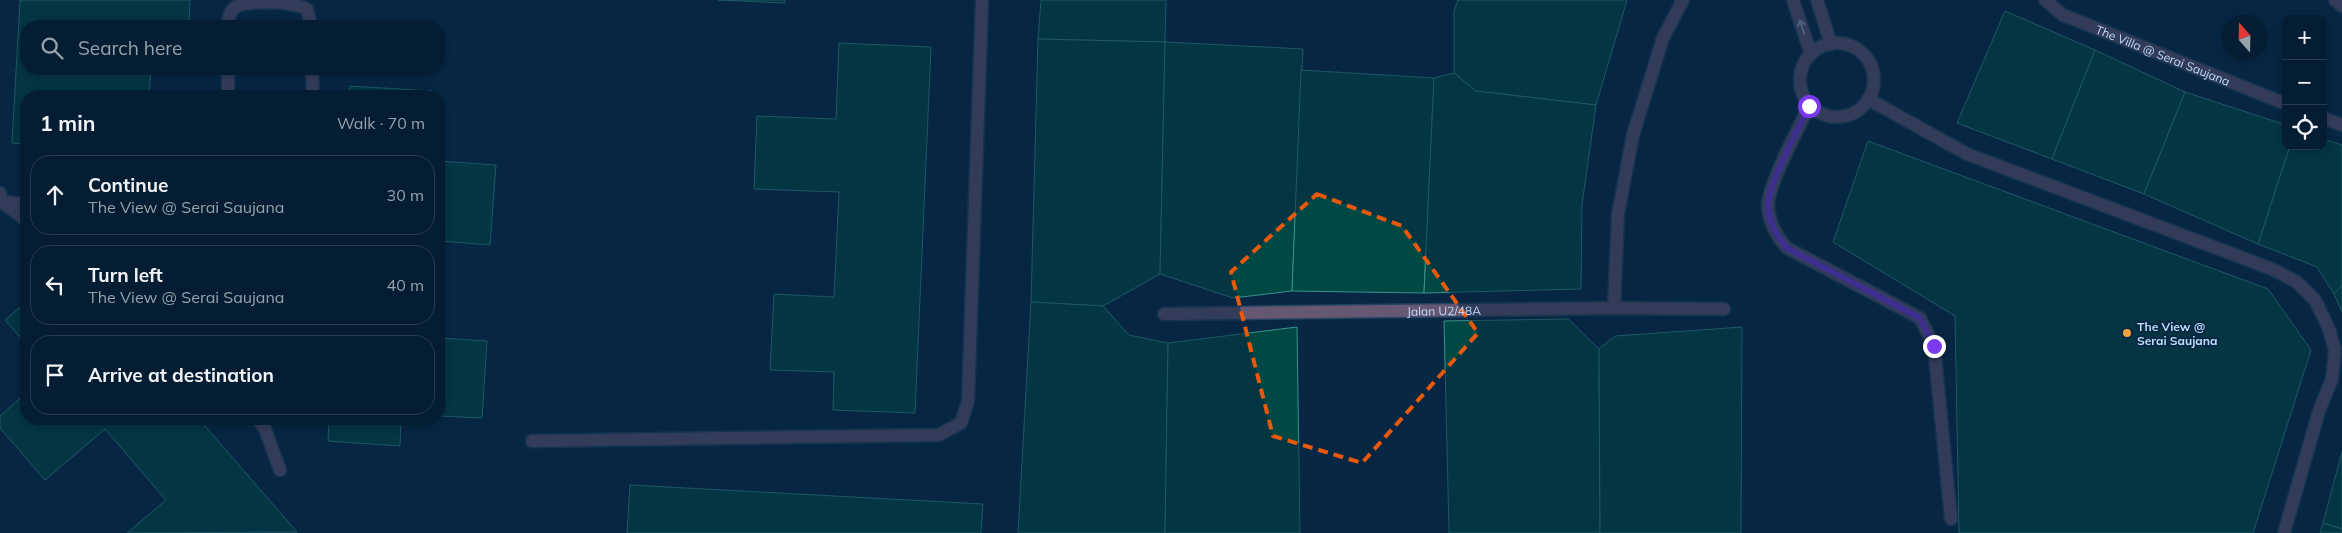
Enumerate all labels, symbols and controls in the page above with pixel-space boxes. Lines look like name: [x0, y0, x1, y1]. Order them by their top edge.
north arrow: [2222, 15, 2267, 60]
map controls: [2282, 15, 2327, 150]
button: +: [2282, 15, 2327, 60]
search box: [20, 20, 445, 75]
one-way arrow: [1797, 20, 1806, 35]
street label: The Villa @ Serai Saujana: [2093, 21, 2232, 88]
icon: search: [38, 34, 66, 62]
text: Search here: [78, 36, 182, 60]
button: −: [2282, 60, 2327, 105]
route start: [1798, 95, 1821, 118]
button: locate: [2282, 105, 2327, 150]
text: 1 min: [40, 110, 95, 136]
text: Walk · 70 m: [337, 113, 425, 133]
text: Continue: [88, 173, 168, 197]
icon: ahead: [41, 181, 69, 209]
text: 30 m: [387, 185, 424, 205]
text: The View @ Serai Saujana: [88, 197, 284, 217]
text: Turn left: [88, 263, 163, 287]
icon: left: [41, 271, 69, 299]
text: 40 m: [387, 275, 424, 295]
text: The View @ Serai Saujana: [88, 287, 284, 307]
street label: Jalan U2/48A: [1407, 302, 1481, 318]
place label: The View @ Serai Saujana: [2137, 319, 2217, 348]
marker: The View @ Serai Saujana: [2121, 327, 2133, 339]
route end: [1923, 335, 1946, 358]
icon: arrive: [41, 361, 69, 389]
text: Arrive at destination: [88, 363, 274, 387]

